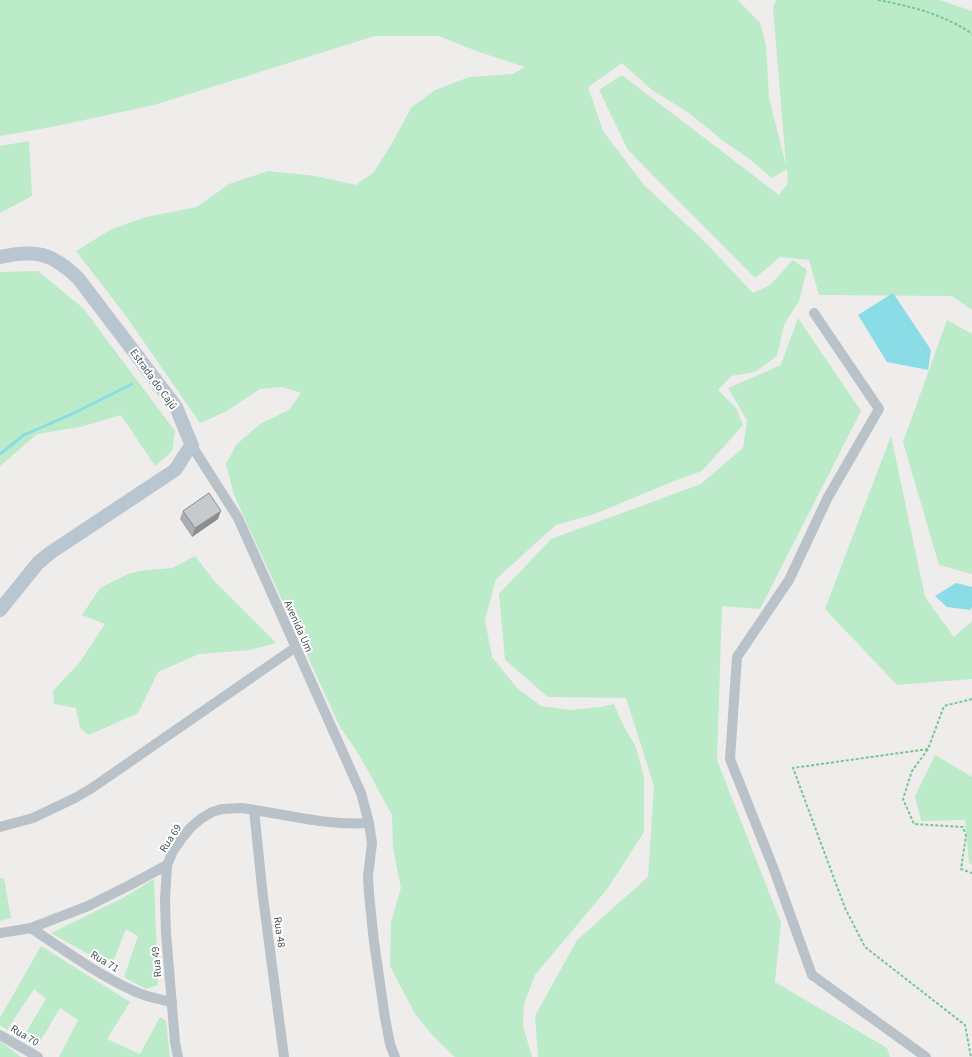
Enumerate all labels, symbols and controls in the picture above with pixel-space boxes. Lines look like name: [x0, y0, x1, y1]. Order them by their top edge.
street label: Estrada do Cajú: [126, 346, 181, 413]
street label: Avenida Um: [280, 598, 317, 654]
street label: Rua 69: [156, 821, 185, 855]
street label: Rua 48: [270, 916, 289, 949]
street label: Rua 49: [148, 946, 165, 978]
street label: Rua 71: [88, 947, 122, 976]
street label: Rua 70: [8, 1021, 42, 1050]

